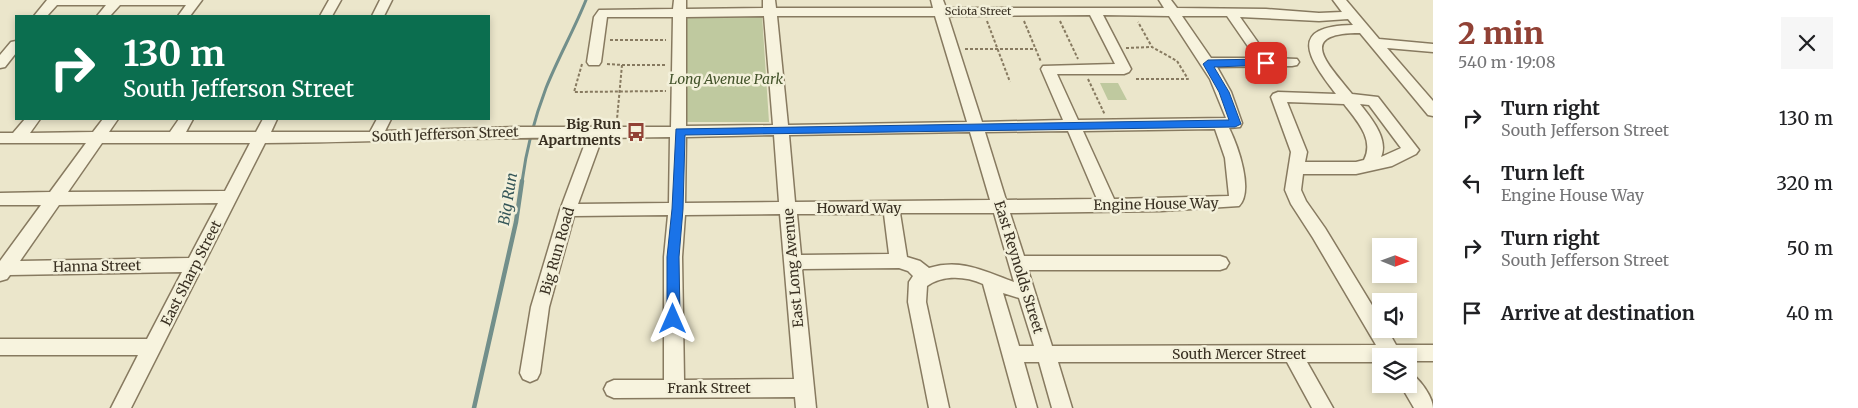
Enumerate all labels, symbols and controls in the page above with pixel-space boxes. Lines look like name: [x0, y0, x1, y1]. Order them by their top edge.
street label: Sciota Street: [945, 4, 1012, 18]
text: 2 min: [1458, 14, 1544, 52]
button: close: [1781, 17, 1833, 69]
text: 130 m: [123, 32, 225, 76]
icon: right: [40, 35, 105, 100]
pin: [1245, 42, 1287, 84]
icon: arrive: [1252, 49, 1280, 77]
text: 540 m · 19:08: [1458, 52, 1555, 72]
park label: Long Avenue Park: [669, 70, 783, 88]
text: South Jefferson Street: [123, 75, 354, 103]
text: Turn right: [1501, 96, 1600, 120]
icon: right: [1458, 104, 1486, 132]
text: 130 m: [1779, 106, 1833, 130]
place label: Big Run Apartments: [537, 115, 621, 149]
text: South Jefferson Street: [1501, 120, 1669, 140]
bus stop icon: Big Run Apartments: [625, 121, 647, 143]
street label: South Jefferson Street: [371, 122, 519, 146]
text: Turn left: [1501, 161, 1585, 185]
icon: left: [1458, 169, 1486, 197]
water label: Big Run: [494, 171, 521, 227]
text: 320 m: [1776, 171, 1833, 195]
text: Engine House Way: [1501, 185, 1644, 205]
street label: Engine House Way: [1093, 194, 1220, 214]
street label: East Reynolds Street: [990, 198, 1048, 336]
street label: Howard Way: [817, 199, 902, 217]
street label: Big Run Road: [536, 205, 578, 297]
street label: East Long Avenue: [779, 208, 807, 328]
street label: East Sharp Street: [157, 217, 226, 329]
text: Turn right: [1501, 226, 1600, 250]
icon: right: [1458, 234, 1486, 262]
text: 50 m: [1787, 236, 1833, 260]
north arrow: [1372, 238, 1418, 282]
map controls: [1372, 238, 1417, 393]
text: South Jefferson Street: [1501, 250, 1669, 270]
street label: Hanna Street: [53, 256, 142, 276]
position arrow: [646, 292, 698, 344]
button: sound: [1372, 293, 1417, 338]
icon: arrive: [1458, 299, 1486, 327]
text: Arrive at destination: [1501, 301, 1695, 325]
text: 40 m: [1786, 301, 1833, 325]
street label: South Mercer Street: [1172, 345, 1307, 363]
button: layers: [1372, 348, 1417, 393]
street label: Frank Street: [667, 379, 751, 397]

